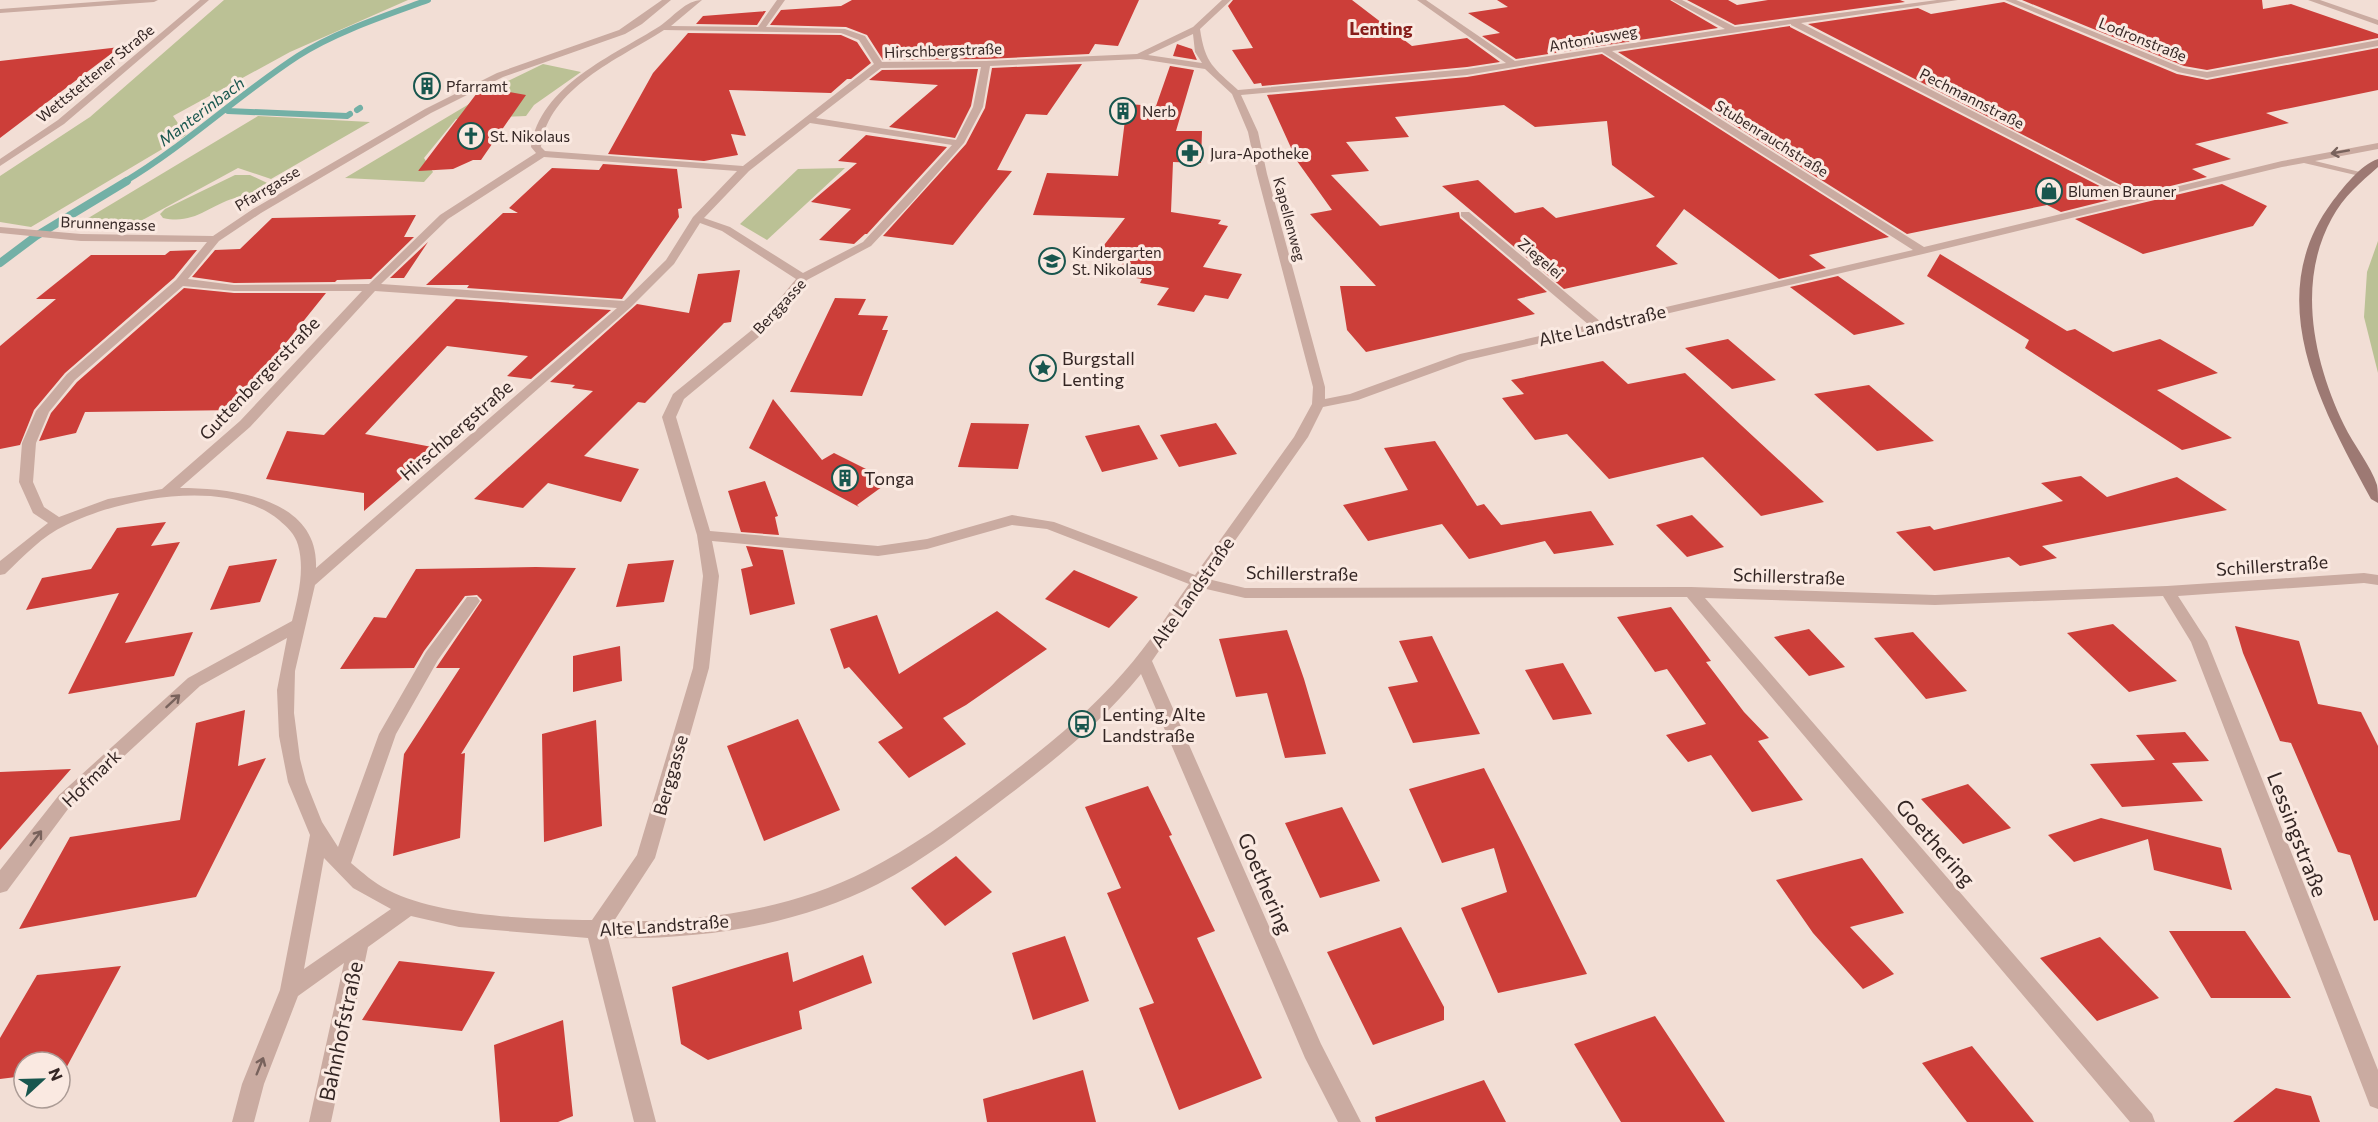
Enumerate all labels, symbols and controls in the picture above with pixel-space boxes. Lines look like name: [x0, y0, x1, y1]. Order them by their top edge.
street label: Lodronstraße: [2096, 13, 2190, 65]
district label: Lenting: [1349, 17, 1413, 39]
street label: Wettstettener Straße: [33, 20, 157, 126]
street label: Antoniusweg: [1547, 21, 1639, 55]
street label: Hirschbergstraße: [884, 39, 1002, 61]
street label: Pechmannstraße: [1917, 64, 2027, 132]
building icon: Pfarramt: [412, 71, 442, 101]
water label: Manterinbach: [154, 73, 248, 149]
place label: Pfarramt: [446, 77, 508, 95]
building icon: Nerb: [1108, 96, 1138, 126]
street label: Stubenrauchstraße: [1712, 96, 1832, 180]
place label: Nerb: [1142, 102, 1176, 120]
church icon: St. Nikolaus: [456, 121, 486, 151]
place label: St. Nikolaus: [490, 127, 570, 145]
pharmacy icon: Jura-Apotheke: [1175, 138, 1205, 168]
place label: Jura-Apotheke: [1210, 144, 1309, 162]
one-way arrow: [2330, 147, 2350, 158]
street label: Pfarrgasse: [231, 162, 303, 214]
street label: Kapellenweg: [1270, 175, 1310, 263]
shop icon: Blumen Brauner: [2034, 176, 2064, 206]
place label: Blumen Brauner: [2068, 182, 2177, 200]
street label: Brunnengasse: [60, 212, 156, 234]
street label: Ziegelei: [1515, 234, 1567, 282]
place label: Kindergarten St. Nikolaus: [1072, 243, 1162, 278]
school or university icon: Kindergarten St. Nikolaus: [1037, 246, 1067, 276]
street label: Berggasse: [749, 275, 809, 337]
street label: Alte Landstraße: [1536, 300, 1668, 350]
street label: Guttenbergerstraße: [194, 312, 324, 444]
place label: Burgstall Lenting: [1062, 347, 1135, 390]
place icon: Burgstall Lenting: [1028, 353, 1058, 383]
street label: Hirschbergstraße: [395, 375, 517, 485]
building icon: Tonga: [830, 463, 860, 493]
place label: Tonga: [864, 467, 914, 489]
street label: Alte Landstraße: [1146, 532, 1238, 652]
street label: Schillerstraße: [2215, 550, 2329, 580]
street label: Schillerstraße: [1246, 561, 1358, 585]
street label: Schillerstraße: [1733, 563, 1845, 589]
one-way arrow: [165, 694, 180, 708]
place label: Lenting, Alte Landstraße: [1102, 703, 1206, 746]
bus stop icon: Lenting, Alte Landstraße: [1067, 709, 1097, 739]
street label: Berggasse: [648, 732, 692, 818]
street label: Hofmark: [57, 744, 125, 811]
street label: Lessingstraße: [2263, 768, 2333, 900]
street label: Goethering: [1891, 793, 1981, 891]
street label: Goethering: [1233, 829, 1299, 937]
one-way arrow: [29, 831, 42, 847]
street label: Alte Landstraße: [598, 909, 730, 941]
street label: Bahnhofstraße: [313, 959, 367, 1103]
north arrow: [12, 1050, 72, 1110]
one-way arrow: [255, 1057, 266, 1076]
text: N: [45, 1065, 67, 1083]

